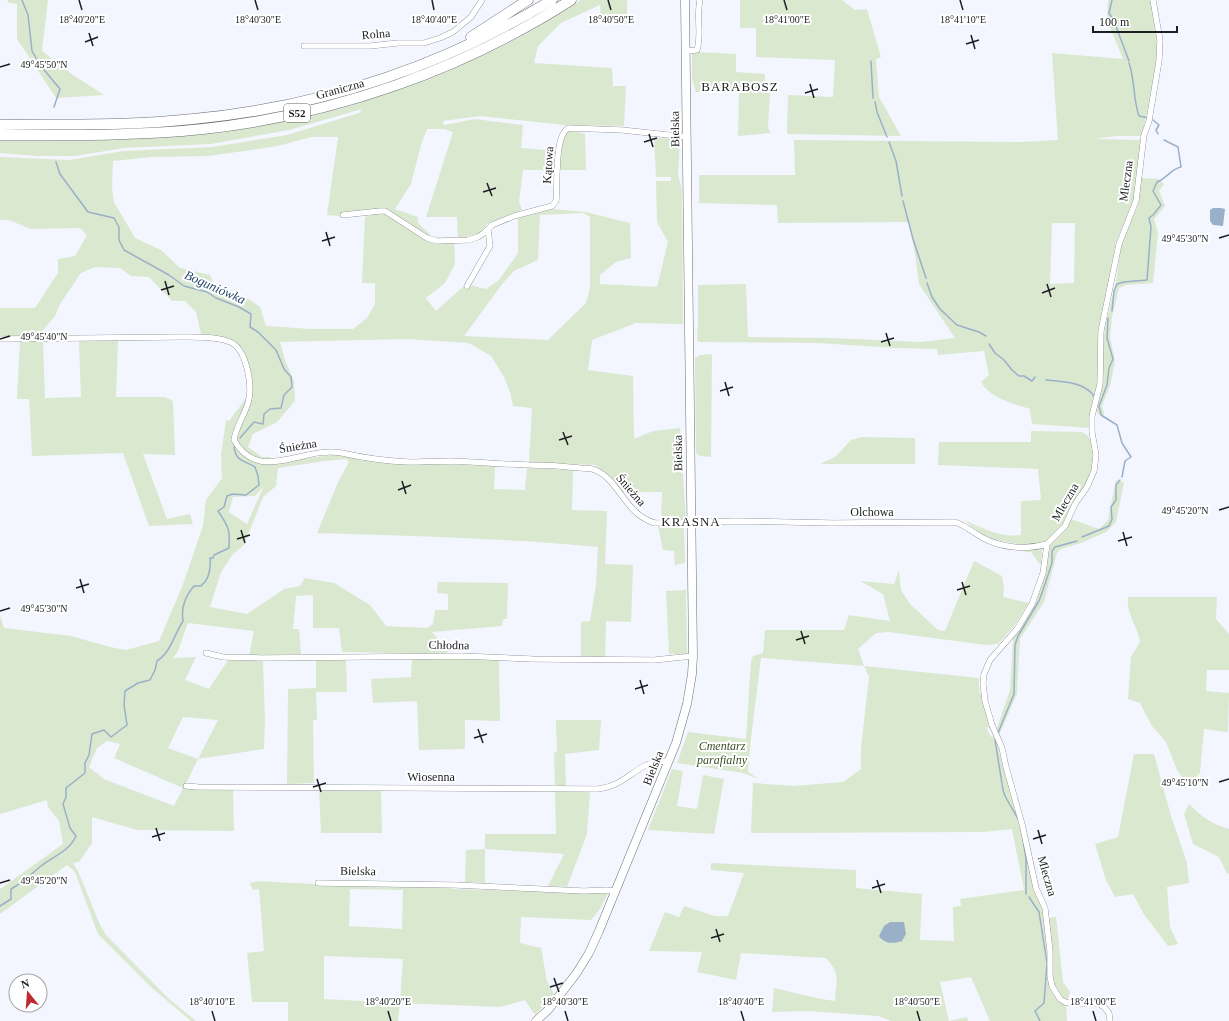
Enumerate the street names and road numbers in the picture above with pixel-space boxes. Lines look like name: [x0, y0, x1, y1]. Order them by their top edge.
street label: Rolna: [361, 26, 392, 42]
street label: Graniczna: [314, 76, 366, 102]
road number: S52: [284, 104, 310, 122]
street label: Bielska: [668, 110, 682, 147]
street label: Kątowa: [540, 145, 556, 184]
street label: Mleczna: [1116, 159, 1136, 202]
street label: Bielska: [671, 434, 685, 471]
street label: Śnieżna: [278, 436, 319, 456]
street label: Śnieżna: [613, 471, 649, 509]
street label: Mleczna: [1049, 480, 1082, 523]
street label: Olchowa: [850, 505, 894, 519]
street label: Chłodna: [429, 638, 470, 652]
street label: Bielska: [640, 748, 666, 787]
street label: Wiosenna: [407, 770, 455, 784]
street label: Mleczna: [1035, 854, 1060, 898]
street label: Bielska: [340, 864, 377, 878]

